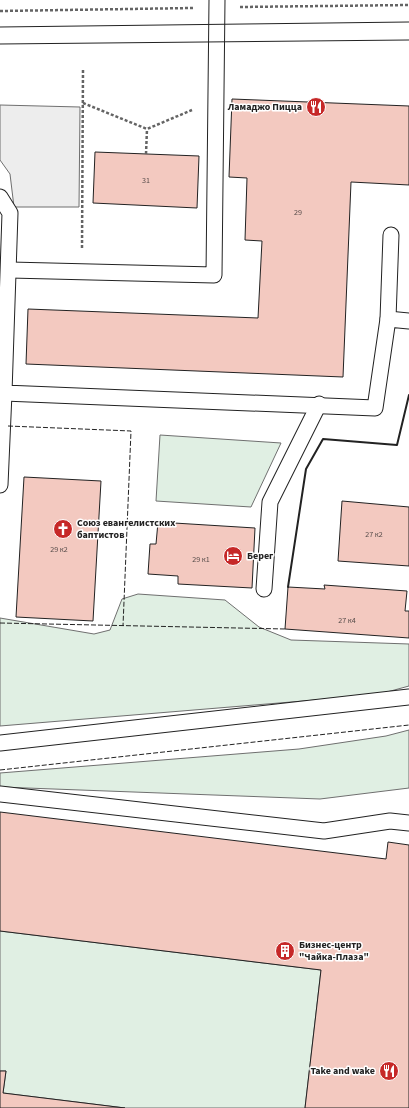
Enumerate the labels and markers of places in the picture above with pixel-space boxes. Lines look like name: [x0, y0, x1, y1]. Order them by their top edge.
restaurant icon: Ламаджо Пицца: [305, 96, 327, 118]
place label: Ламаджо Пицца: [227, 100, 302, 114]
place label: Союз евангелистских баптистов: [77, 516, 175, 542]
church icon: Союз евангелистских баптистов: [52, 518, 74, 540]
hotel icon: Берег: [222, 545, 244, 567]
place label: Берег: [247, 549, 274, 563]
place label: Бизнес-центр "Чайка-Плаза": [299, 938, 369, 964]
building icon: Бизнес-центр "Чайка-Плаза": [274, 940, 296, 962]
restaurant icon: Take and wake: [378, 1060, 400, 1082]
place label: Take and wake: [310, 1064, 375, 1078]

